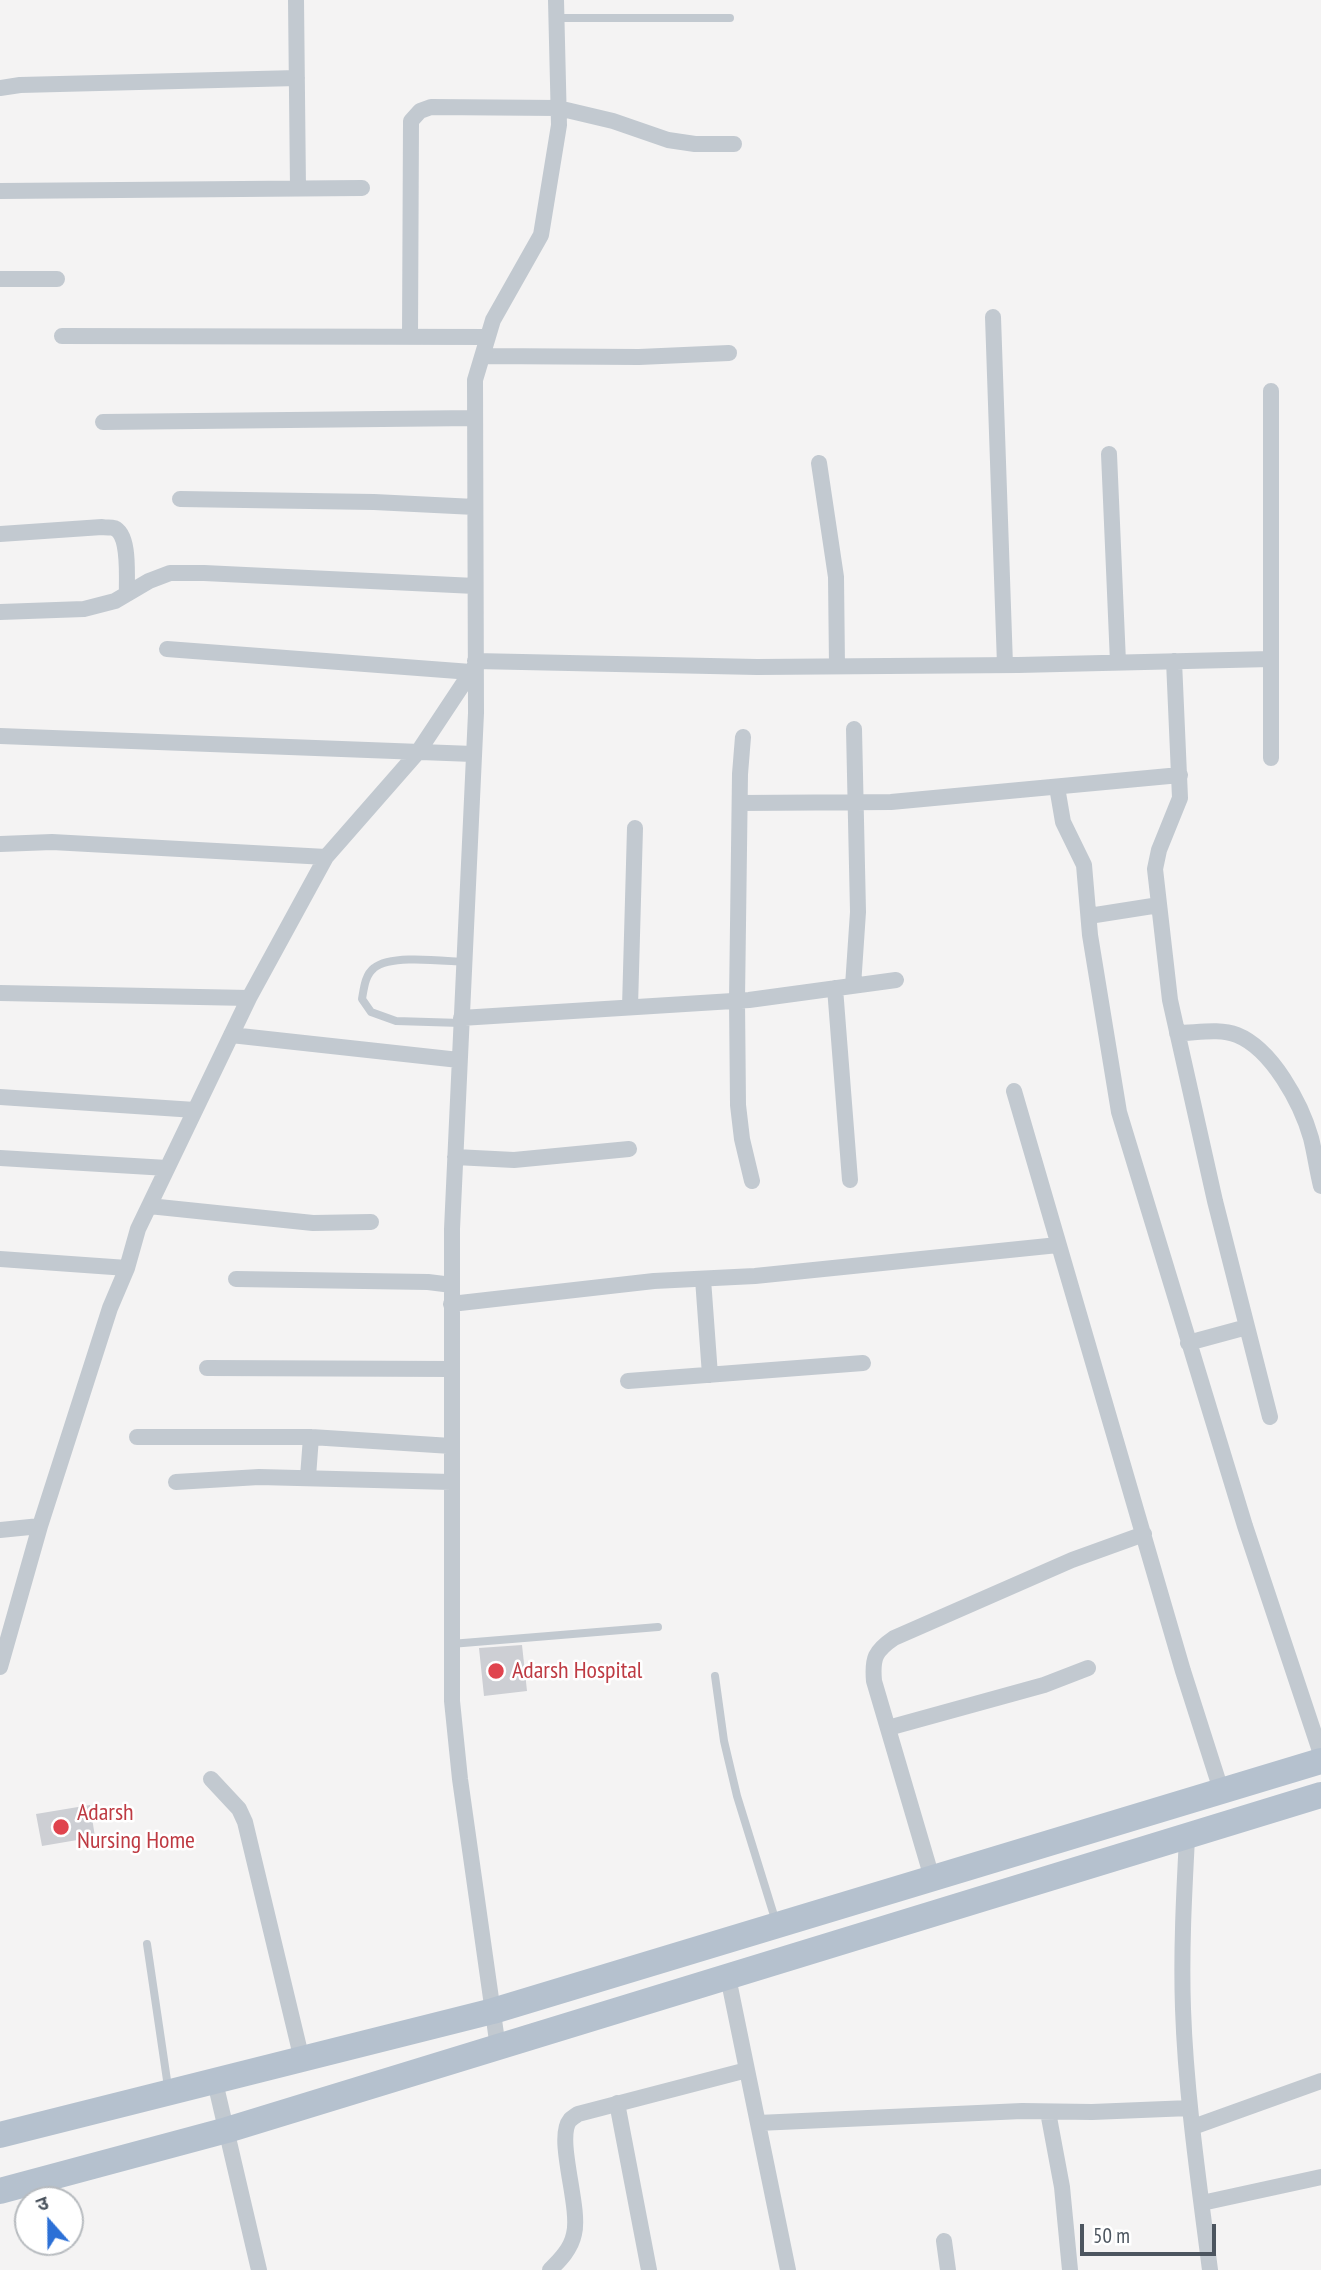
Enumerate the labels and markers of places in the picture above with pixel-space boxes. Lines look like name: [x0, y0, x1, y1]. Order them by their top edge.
place label: Adarsh Hospital: [512, 1657, 642, 1685]
marker: Adarsh Hospital: [486, 1661, 506, 1681]
place label: Adarsh Nursing Home: [77, 1799, 195, 1855]
marker: Adarsh Nursing Home: [51, 1817, 71, 1837]

